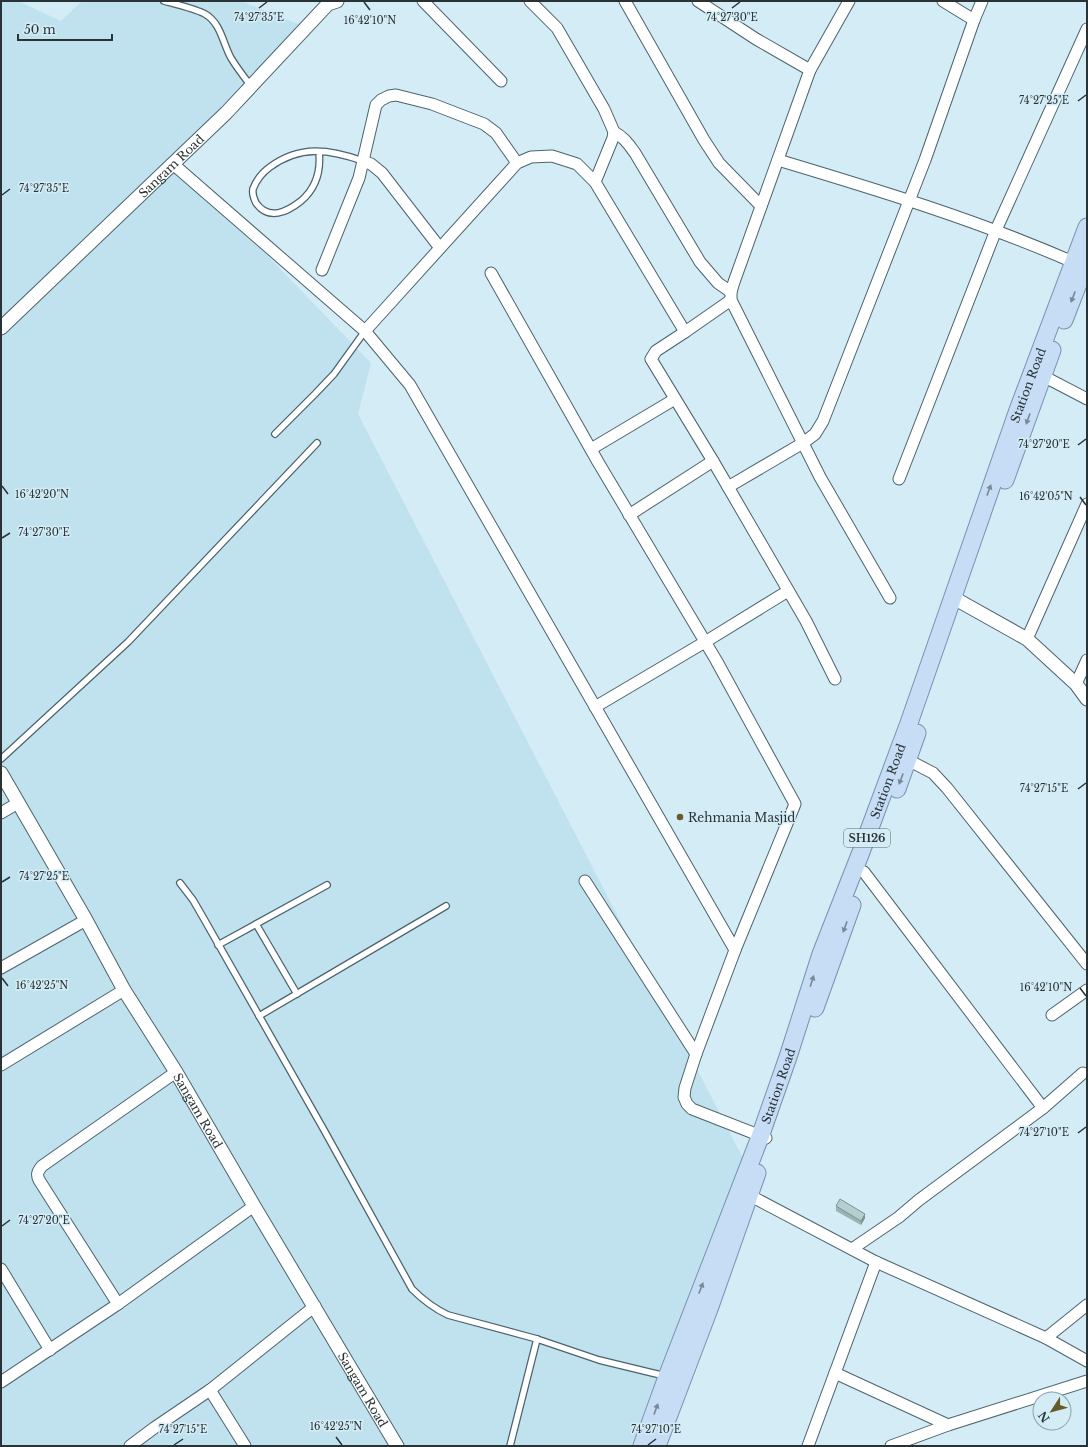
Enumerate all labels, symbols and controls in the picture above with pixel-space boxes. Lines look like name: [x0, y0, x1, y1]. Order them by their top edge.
text: 74°27'35"E: [234, 11, 284, 24]
text: 74°27'30"E: [706, 11, 758, 24]
text: 16°42'10"N: [344, 14, 396, 27]
scale bar: [18, 16, 112, 42]
text: 50 m: [24, 22, 56, 37]
text: 74°27'25"E: [1019, 94, 1069, 107]
street label: Sangam Road: [135, 131, 207, 200]
text: 74°27'35"E: [19, 182, 69, 195]
one-way arrow: [1069, 291, 1075, 303]
street label: Station Road: [1007, 345, 1048, 425]
one-way arrow: [1024, 413, 1030, 425]
text: 74°27'20"E: [1018, 438, 1070, 451]
one-way arrow: [987, 484, 993, 496]
text: 16°42'20"N: [15, 488, 69, 501]
text: 16°42'05"N: [1019, 490, 1073, 503]
text: 74°27'30"E: [18, 526, 70, 539]
street label: Station Road: [867, 741, 908, 821]
one-way arrow: [897, 774, 903, 786]
text: 74°27'15"E: [1020, 782, 1068, 795]
place label: Rehmania Masjid: [688, 810, 795, 825]
marker: Rehmania Masjid: [675, 812, 685, 822]
road number: SH126: [844, 829, 890, 847]
text: 74°27'25"E: [19, 870, 69, 883]
one-way arrow: [841, 921, 847, 933]
one-way arrow: [809, 975, 815, 987]
text: 16°42'25"N: [16, 979, 68, 992]
text: 16°42'10"N: [1020, 981, 1072, 994]
street label: Station Road: [758, 1046, 798, 1126]
street label: Sangam Road: [171, 1070, 226, 1151]
text: 74°27'10"E: [1019, 1126, 1069, 1139]
text: 74°27'20"E: [18, 1214, 70, 1227]
one-way arrow: [699, 1281, 705, 1293]
street label: Sangam Road: [335, 1349, 391, 1430]
north arrow: [1032, 1391, 1072, 1431]
one-way arrow: [653, 1403, 659, 1415]
text: N: [1035, 1408, 1053, 1425]
text: 16°42'25"N: [310, 1420, 362, 1433]
text: 74°27'15"E: [159, 1423, 207, 1436]
text: 74°27'10"E: [631, 1423, 681, 1436]

